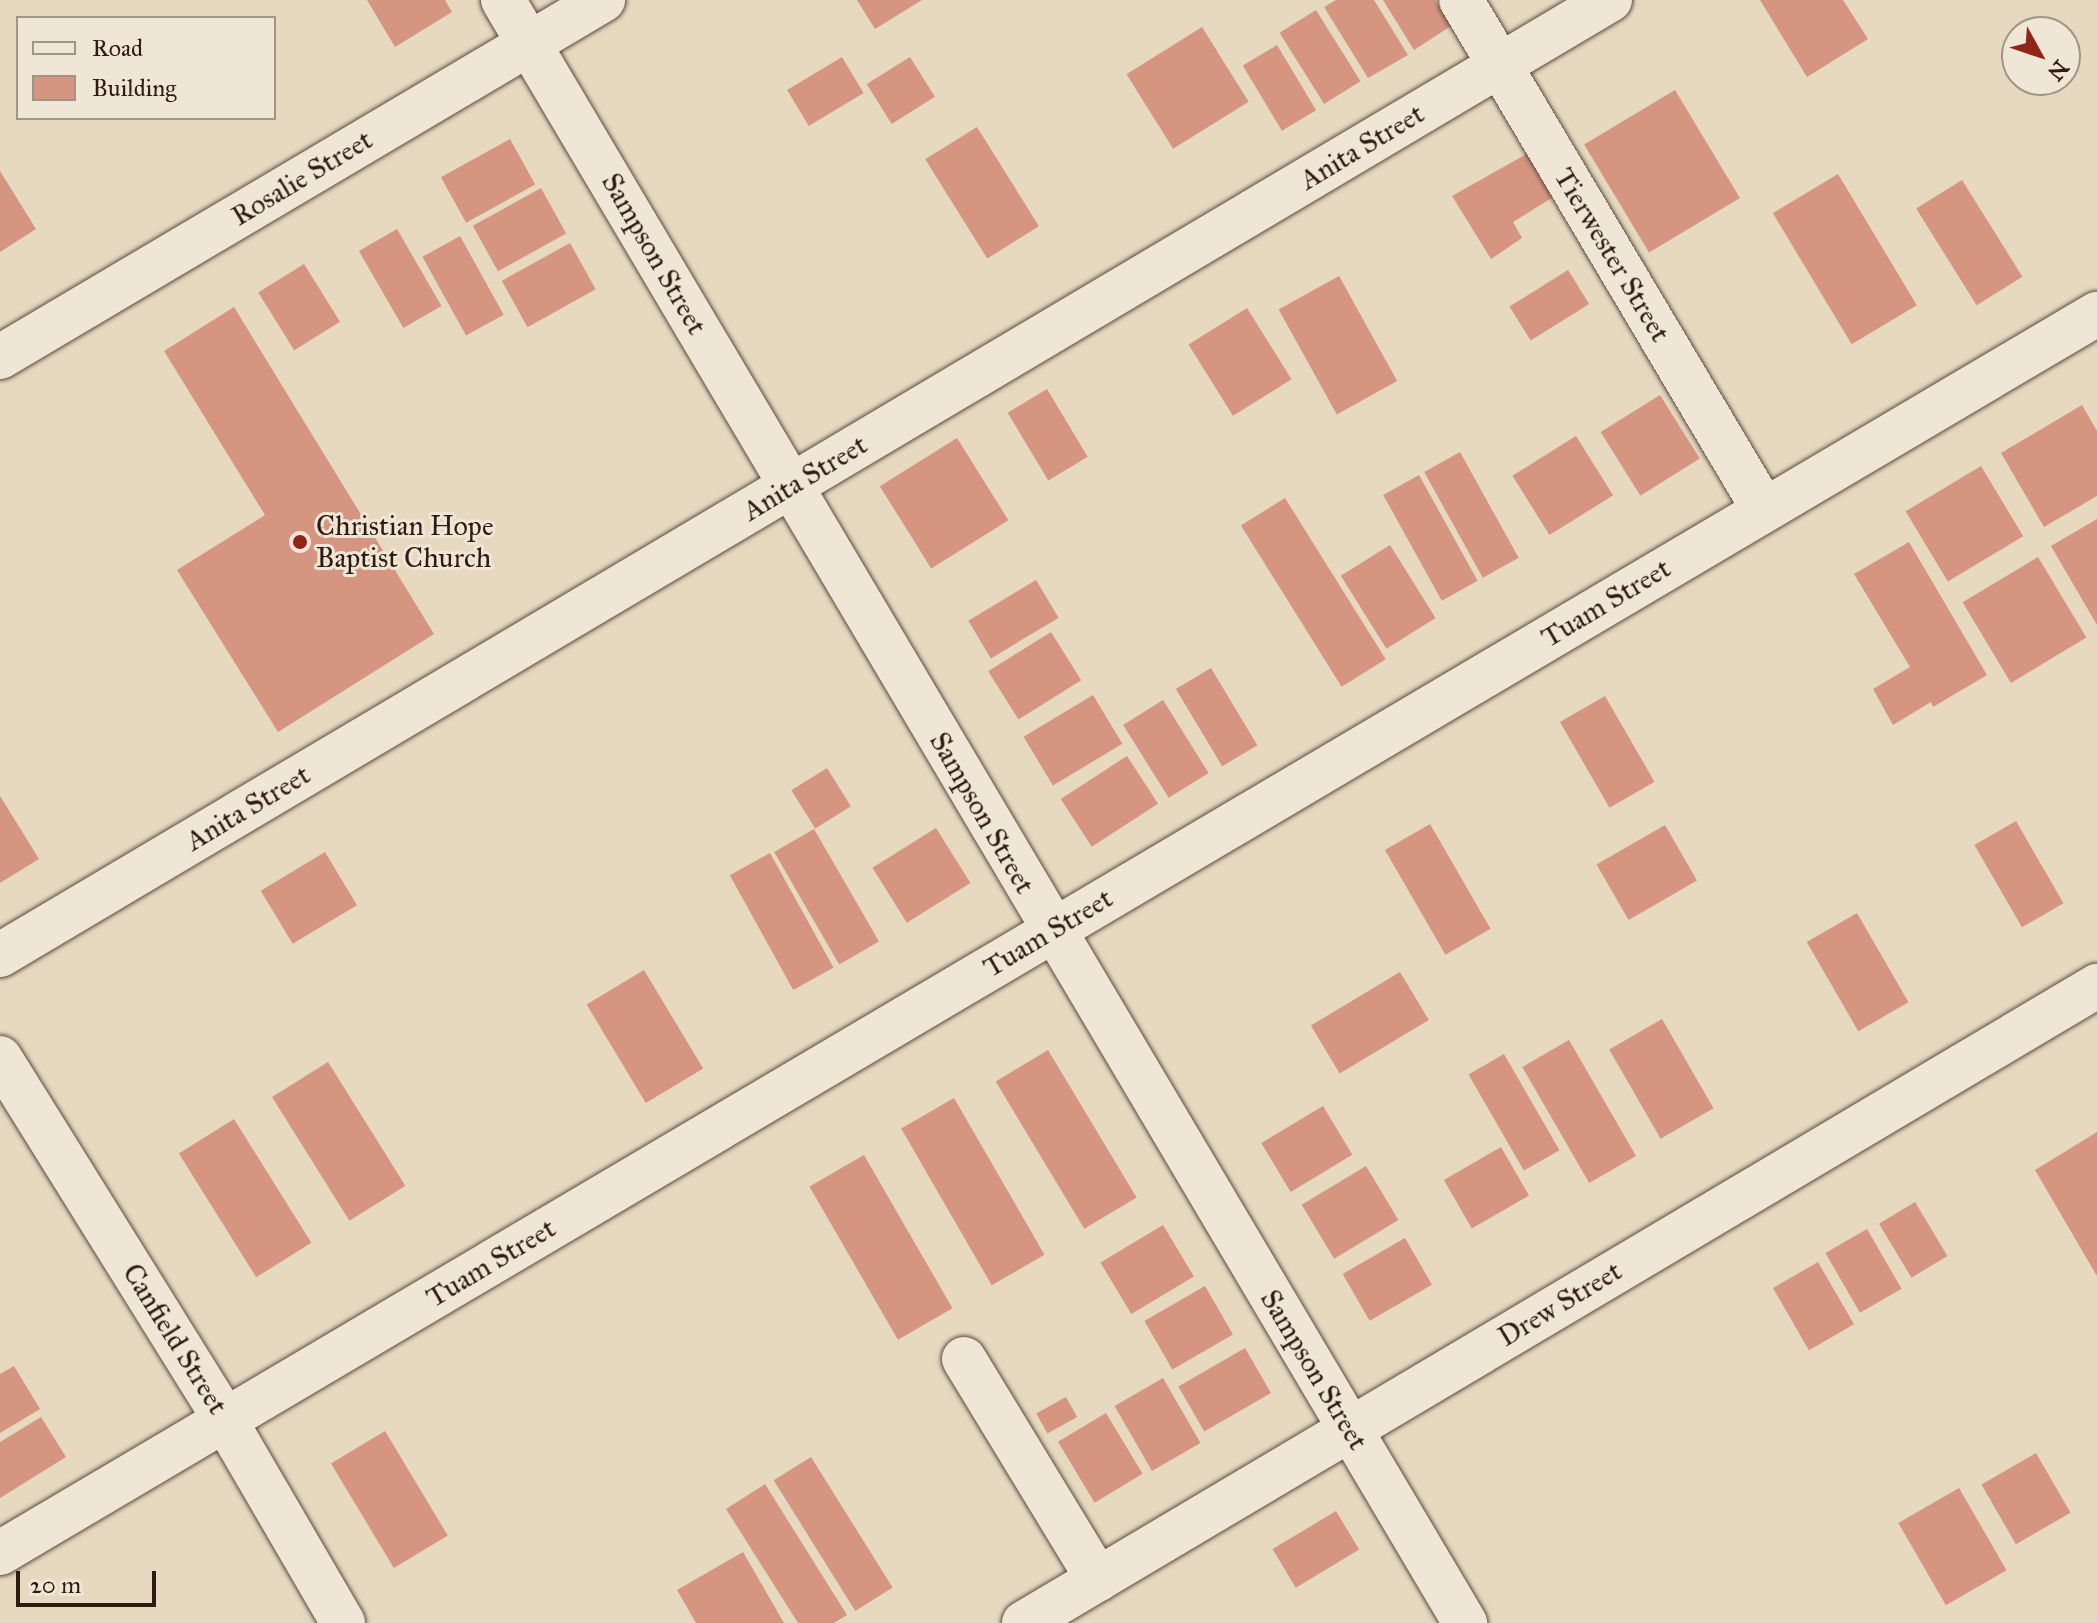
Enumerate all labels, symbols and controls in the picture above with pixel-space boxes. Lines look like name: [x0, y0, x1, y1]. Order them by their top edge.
legend: [16, 16, 276, 120]
north arrow: [2001, 16, 2081, 96]
text: Road: [92, 33, 143, 63]
text: N: [2042, 55, 2075, 86]
text: Building: [92, 73, 177, 103]
street label: Anita Street: [1294, 97, 1430, 197]
street label: Rosalie Street: [226, 123, 378, 233]
street label: Tierwester Street: [1547, 162, 1677, 348]
street label: Sampson Street: [594, 167, 714, 341]
street label: Anita Street: [737, 428, 873, 528]
place label: Christian Hope Baptist Church: [316, 509, 494, 575]
marker: Christian Hope Baptist Church: [291, 533, 309, 551]
street label: Tuam Street: [1535, 551, 1677, 655]
street label: Sampson Street: [922, 726, 1042, 900]
street label: Anita Street: [180, 758, 316, 858]
street label: Tuam Street: [977, 881, 1119, 985]
street label: Tuam Street: [420, 1211, 562, 1315]
street label: Drew Street: [1492, 1254, 1628, 1354]
street label: Canfield Street: [115, 1258, 235, 1420]
street label: Sampson Street: [1253, 1284, 1375, 1456]
scale bar: [20, 1555, 160, 1605]
text: 20 m: [30, 1570, 81, 1600]

